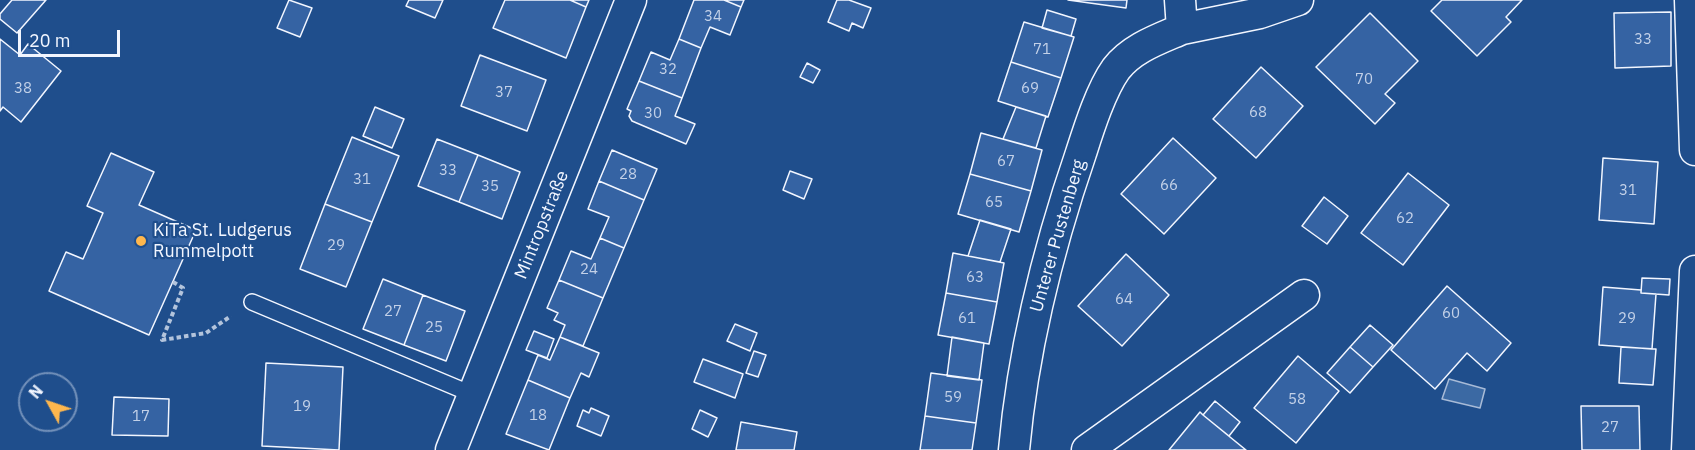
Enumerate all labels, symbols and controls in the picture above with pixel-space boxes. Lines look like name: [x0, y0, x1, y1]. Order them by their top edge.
house number: 34: [704, 8, 722, 26]
scale bar: [21, 18, 123, 56]
text: 20 m: [29, 29, 71, 52]
house number: 33: [1634, 31, 1652, 49]
house number: 71: [1033, 41, 1051, 59]
house number: 32: [659, 61, 677, 79]
house number: 70: [1355, 71, 1373, 89]
house number: 38: [14, 80, 32, 98]
house number: 69: [1021, 80, 1039, 98]
house number: 37: [495, 84, 513, 102]
house number: 68: [1249, 104, 1267, 122]
house number: 30: [644, 105, 662, 123]
house number: 67: [997, 153, 1015, 171]
street label: Unterer Pustenberg: [1026, 157, 1090, 315]
house number: 33: [439, 162, 457, 180]
house number: 28: [619, 166, 637, 184]
street label: Mintropstraße: [510, 168, 574, 282]
house number: 31: [353, 171, 371, 189]
house number: 66: [1160, 177, 1178, 195]
house number: 35: [481, 178, 499, 196]
house number: 31: [1619, 182, 1637, 200]
house number: 65: [985, 194, 1003, 212]
house number: 62: [1396, 210, 1414, 228]
place label: KiTa St. Ludgerus Rummelpott: [153, 220, 292, 262]
marker: KiTa St. Ludgerus Rummelpott: [134, 234, 148, 248]
house number: 29: [327, 237, 345, 255]
house number: 24: [580, 261, 598, 279]
house number: 63: [966, 269, 984, 287]
house number: 64: [1115, 291, 1133, 309]
house number: 27: [384, 303, 402, 321]
house number: 60: [1442, 305, 1460, 323]
house number: 61: [958, 310, 976, 328]
house number: 29: [1618, 310, 1636, 328]
house number: 25: [425, 319, 443, 337]
north arrow: [18, 372, 78, 432]
text: N: [24, 381, 47, 403]
house number: 59: [944, 389, 962, 407]
house number: 58: [1288, 391, 1306, 409]
house number: 19: [293, 398, 311, 416]
house number: 18: [529, 407, 547, 425]
house number: 17: [132, 408, 150, 426]
house number: 27: [1601, 419, 1619, 437]

